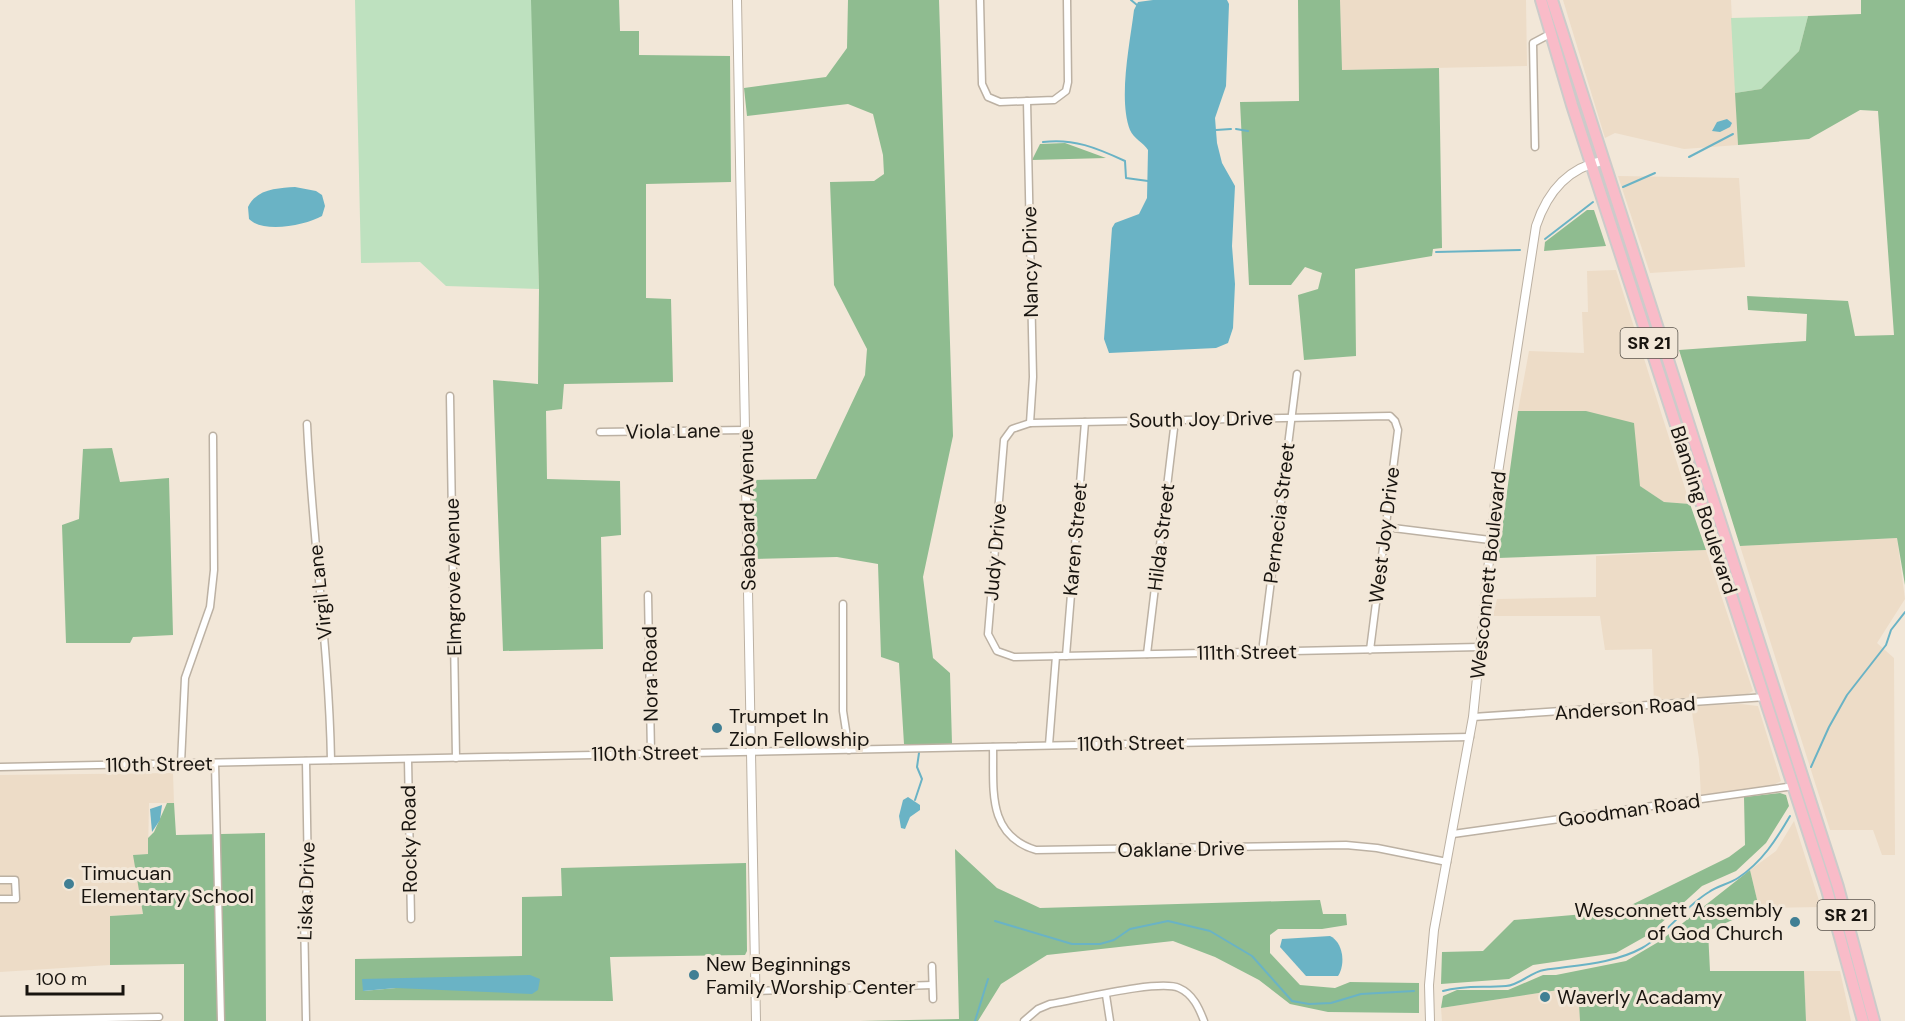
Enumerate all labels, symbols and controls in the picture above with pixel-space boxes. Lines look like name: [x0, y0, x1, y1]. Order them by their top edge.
street label: Nancy Drive: [1016, 206, 1044, 318]
road number: SR 21: [1620, 328, 1678, 358]
street label: South Joy Drive: [1129, 405, 1273, 433]
street label: Viola Lane: [625, 417, 721, 445]
street label: Blanding Boulevard: [1665, 423, 1743, 597]
street label: Seaboard Avenue: [733, 429, 761, 591]
street label: Pernecia Street: [1257, 441, 1301, 585]
street label: West Joy Drive: [1363, 465, 1405, 605]
street label: Wesconnett Boulevard: [1464, 470, 1512, 680]
street label: Karen Street: [1057, 481, 1093, 597]
street label: Hilda Street: [1141, 482, 1181, 592]
street label: Elmgrove Avenue: [439, 498, 467, 656]
street label: Judy Drive: [978, 502, 1012, 602]
street label: Virgil Lane: [302, 543, 338, 641]
street label: Nora Road: [636, 626, 664, 722]
street label: 111th Street: [1197, 638, 1297, 666]
street label: Anderson Road: [1554, 690, 1696, 726]
place label: Trumpet In Zion Fellowship: [729, 703, 869, 752]
marker: Trumpet In Zion Fellowship: [710, 721, 724, 735]
street label: 110th Street: [1077, 729, 1185, 757]
street label: 110th Street: [591, 739, 699, 767]
street label: 110th Street: [105, 750, 213, 778]
street label: Rocky Road: [395, 785, 423, 893]
street label: Goodman Road: [1556, 787, 1702, 833]
street label: Oaklane Drive: [1117, 835, 1245, 863]
street label: Liska Drive: [291, 841, 321, 941]
place label: Timucuan Elementary School: [81, 860, 254, 909]
marker: Timucuan Elementary School: [62, 877, 76, 891]
place label: Wesconnett Assembly of God Church: [1574, 897, 1783, 946]
road number: SR 21: [1818, 900, 1874, 930]
marker: Wesconnett Assembly of God Church: [1788, 915, 1802, 929]
place label: New Beginnings Family Worship Center: [706, 951, 916, 1000]
scale bar: [27, 958, 123, 996]
text: 100 m: [36, 967, 87, 991]
marker: New Beginnings Family Worship Center: [687, 968, 701, 982]
place label: Waverly Acadamy: [1557, 984, 1723, 1010]
marker: Waverly Acadamy: [1538, 990, 1552, 1004]

